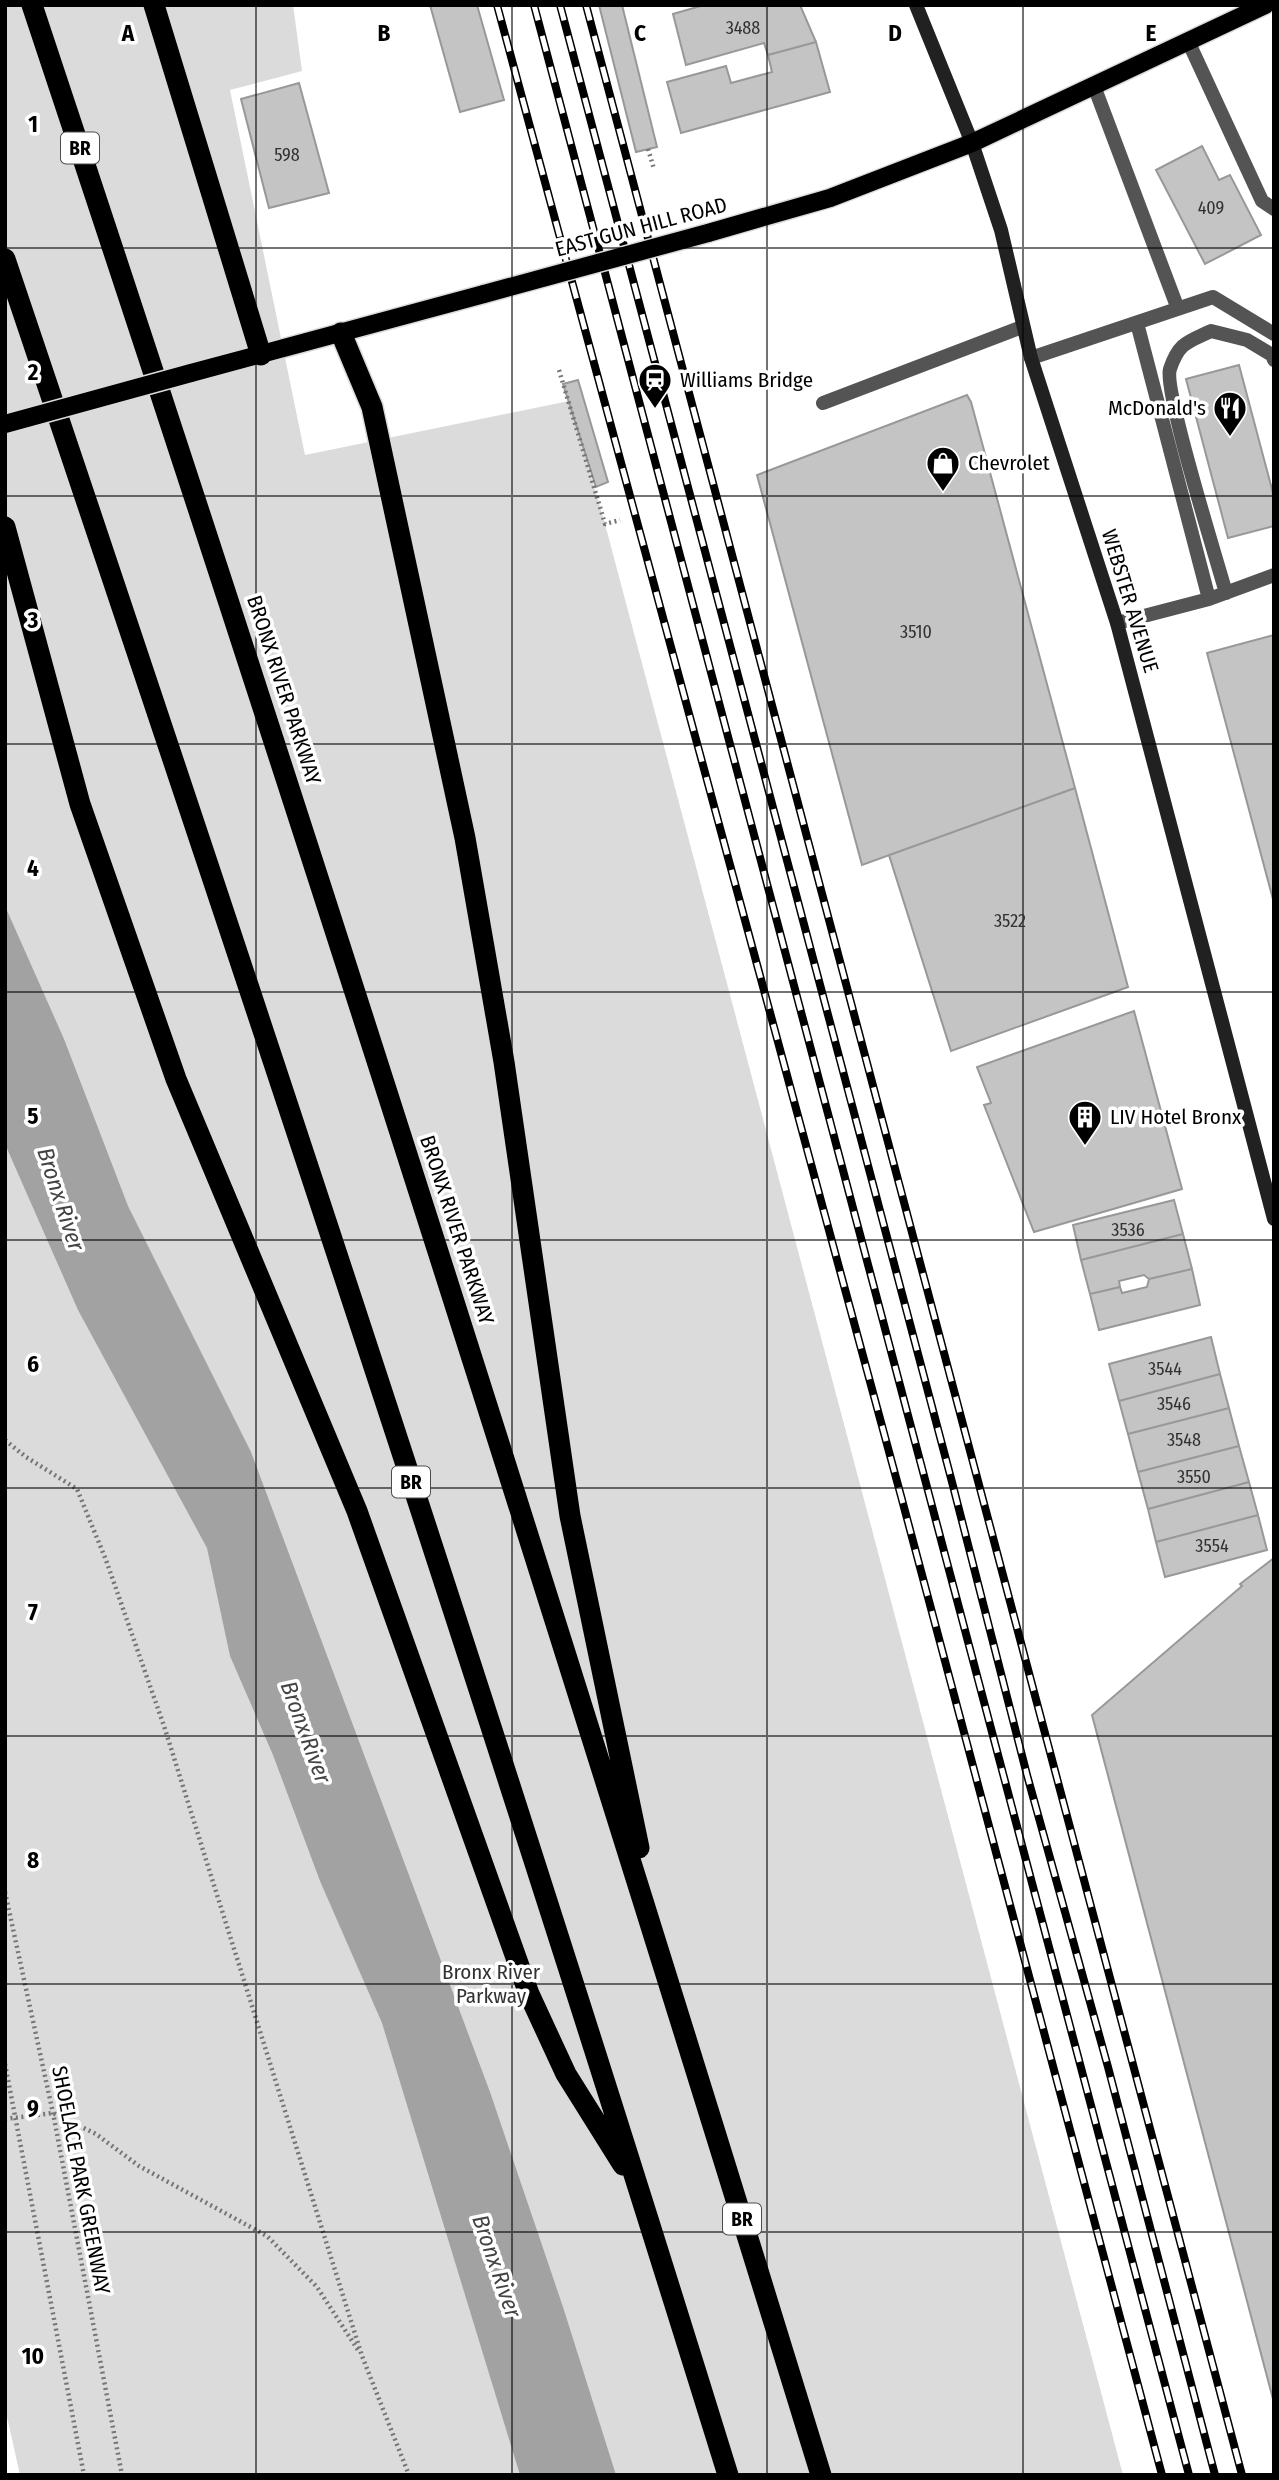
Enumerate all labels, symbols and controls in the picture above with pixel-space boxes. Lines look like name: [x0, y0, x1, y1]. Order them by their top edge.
house number: 3488: [726, 17, 760, 39]
text: A: [121, 19, 135, 47]
text: B: [378, 19, 391, 47]
text: C: [634, 19, 646, 47]
text: D: [888, 19, 902, 47]
text: E: [1146, 19, 1157, 47]
text: 1: [28, 110, 38, 138]
road number: BR: [61, 132, 99, 164]
house number: 598: [274, 144, 300, 166]
street label: EAST GUN HILL ROAD: [552, 192, 730, 262]
house number: 409: [1198, 197, 1224, 219]
text: 2: [27, 358, 39, 386]
station icon: Williams Bridge: [636, 361, 674, 410]
place label: Williams Bridge: [680, 367, 813, 393]
restaurant icon: McDonald's: [1211, 389, 1249, 438]
place label: McDonald's: [1108, 395, 1206, 421]
shop icon: Chevrolet: [924, 444, 962, 493]
place label: Chevrolet: [968, 450, 1050, 476]
street label: WEBSTER AVENUE: [1096, 526, 1164, 676]
street label: BRONX RIVER PARKWAY: [241, 592, 327, 788]
text: 3: [27, 606, 39, 634]
house number: 3510: [900, 621, 932, 643]
text: 4: [27, 854, 39, 882]
house number: 3522: [994, 910, 1026, 932]
building icon: LIV Hotel Bronx: [1066, 1098, 1104, 1147]
text: 5: [27, 1102, 39, 1130]
place label: LIV Hotel Bronx: [1110, 1104, 1242, 1130]
street label: BRONX RIVER PARKWAY: [414, 1132, 500, 1328]
water label: Bronx River: [31, 1144, 91, 1255]
house number: 3536: [1111, 1219, 1145, 1241]
text: 6: [27, 1350, 39, 1378]
house number: 3544: [1148, 1358, 1182, 1380]
house number: 3546: [1157, 1393, 1191, 1415]
house number: 3548: [1167, 1429, 1201, 1451]
road number: BR: [392, 1466, 430, 1498]
house number: 3550: [1177, 1466, 1211, 1488]
house number: 3554: [1195, 1535, 1229, 1557]
text: 7: [28, 1598, 38, 1626]
water label: Bronx River: [275, 1677, 338, 1788]
text: 8: [27, 1846, 39, 1874]
park label: Bronx River Parkway: [442, 1959, 541, 2009]
street label: SHOELACE PARK GREENWAY: [46, 2064, 116, 2297]
text: 9: [27, 2094, 39, 2122]
road number: BR: [723, 2204, 761, 2234]
water label: Bronx River: [466, 2211, 528, 2322]
text: 10: [22, 2342, 44, 2370]

